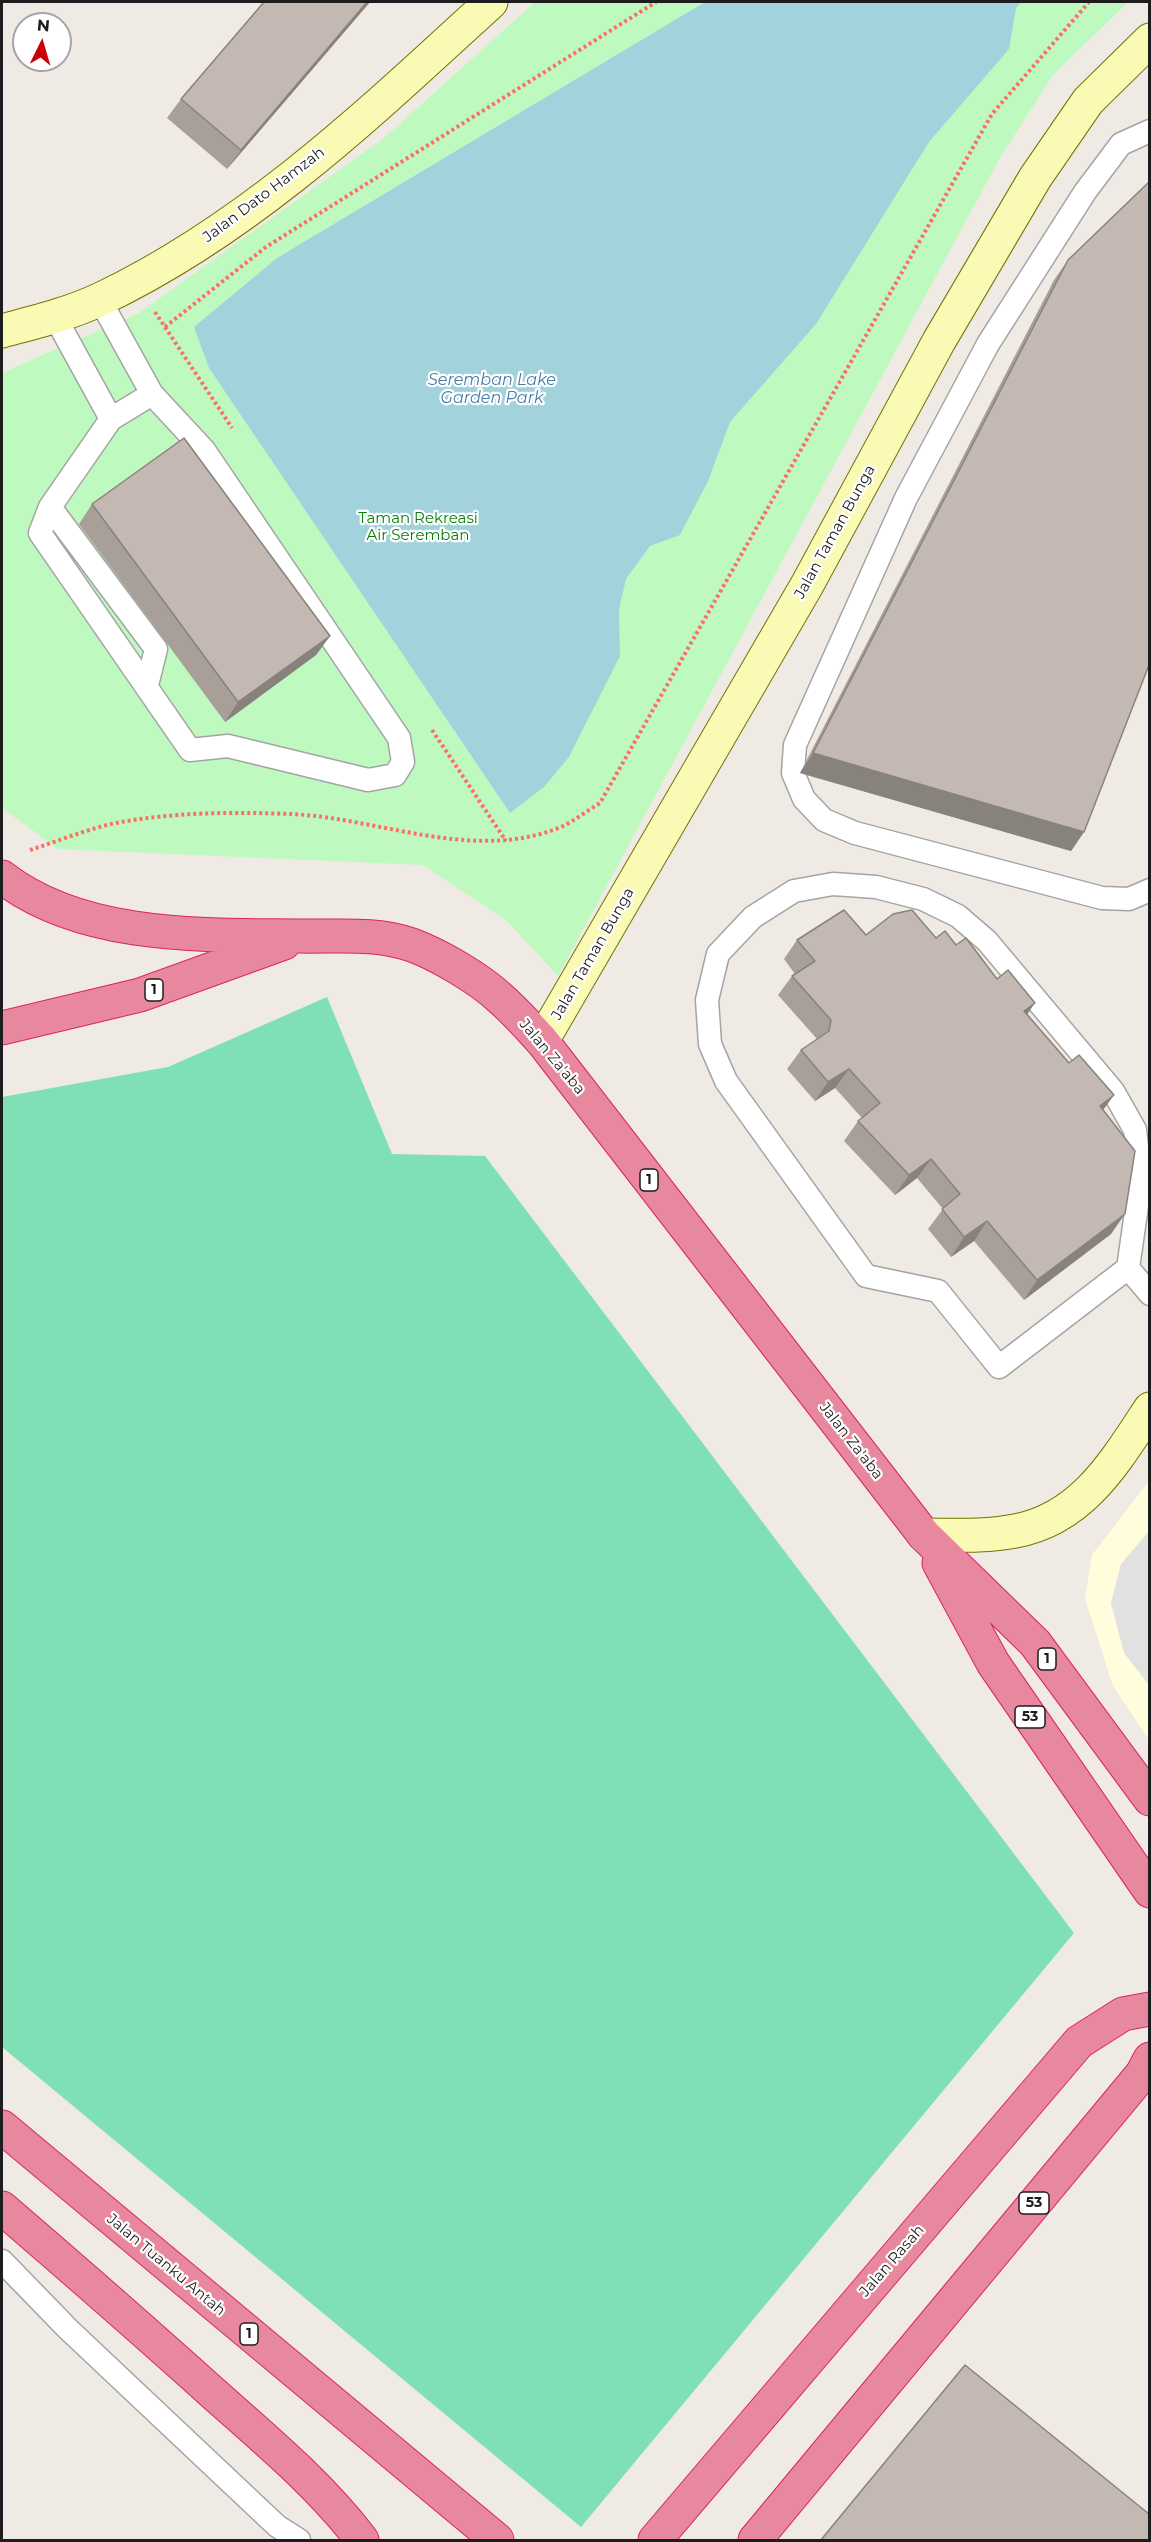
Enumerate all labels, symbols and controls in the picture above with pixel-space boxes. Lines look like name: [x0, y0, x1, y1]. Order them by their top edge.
north arrow: [12, 12, 72, 72]
text: N: [36, 16, 51, 36]
street label: Jalan Dato Hamzah: [200, 143, 328, 247]
water label: Seremban Lake Garden Park: [428, 370, 556, 408]
street label: Jalan Taman Bunga: [791, 462, 879, 602]
park label: Taman Rekreasi Air Seremban: [358, 510, 478, 545]
street label: Jalan Taman Bunga: [548, 885, 638, 1023]
road number: 1: [145, 979, 163, 1001]
street label: Jalan Za'aba: [515, 1016, 589, 1098]
road number: 1: [640, 1169, 658, 1191]
street label: Jalan Za'aba: [815, 1399, 887, 1483]
road number: 1: [1038, 1648, 1056, 1670]
road number: 53: [1015, 1706, 1045, 1728]
road number: 53: [1019, 2192, 1049, 2214]
street label: Jalan Tuanku Antah: [103, 2210, 229, 2320]
street label: Jalan Rasah: [856, 2221, 928, 2301]
road number: 1: [240, 2323, 258, 2345]

